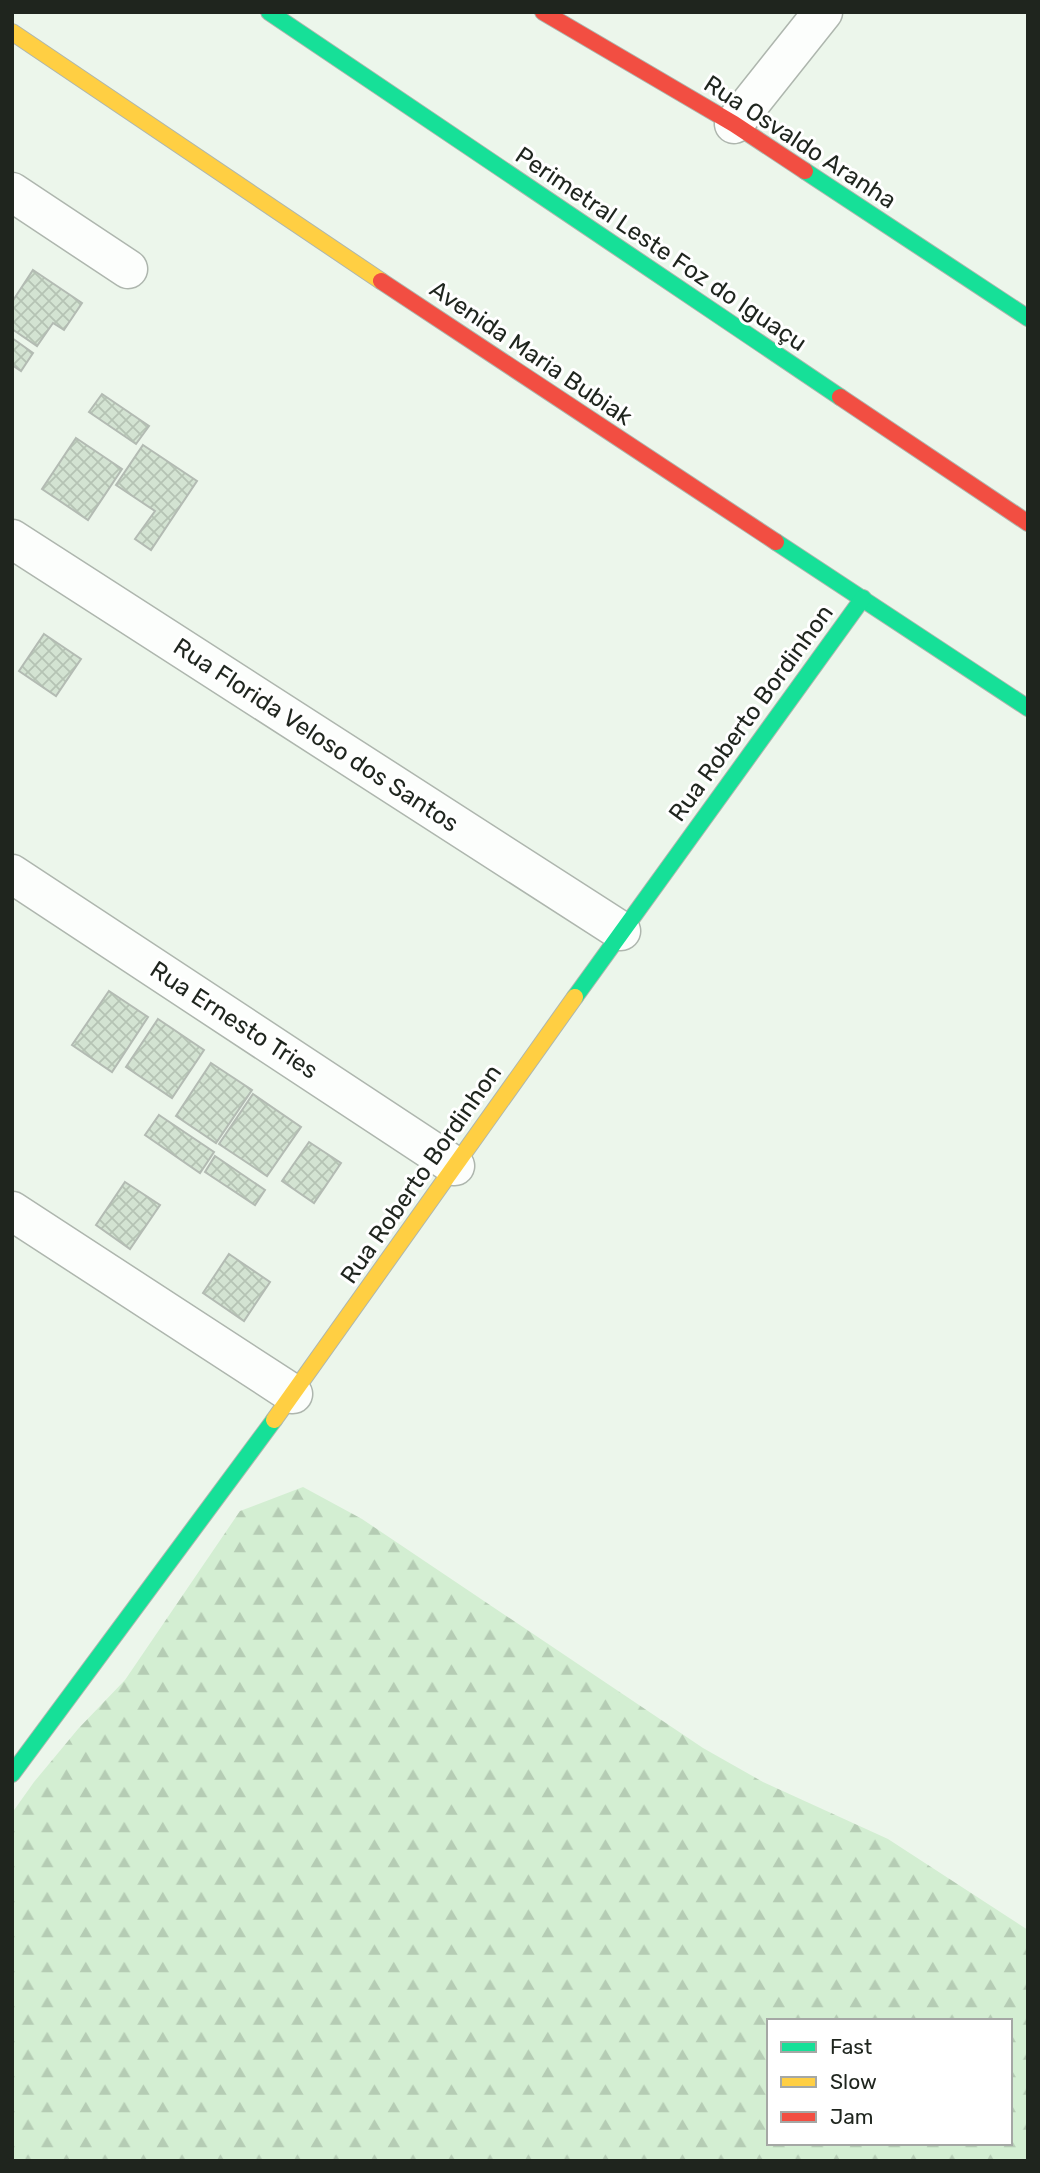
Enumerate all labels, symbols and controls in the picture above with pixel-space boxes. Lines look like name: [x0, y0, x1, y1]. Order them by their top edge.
street label: Rua Osvaldo Aranha: [699, 69, 901, 215]
street label: Perimetral Leste Foz do Iguaçu: [510, 141, 812, 357]
street label: Avenida Maria Bubiak: [425, 275, 638, 431]
street label: Rua Roberto Bordinhon: [663, 599, 839, 827]
street label: Rua Florida Veloso dos Santos: [168, 632, 464, 838]
street label: Rua Ernesto Tries: [145, 955, 323, 1085]
street label: Rua Roberto Bordinhon: [335, 1059, 507, 1289]
legend: [767, 2019, 1012, 2145]
text: Fast: [830, 2034, 872, 2059]
text: Slow: [830, 2069, 877, 2094]
text: Jam: [830, 2104, 874, 2129]

